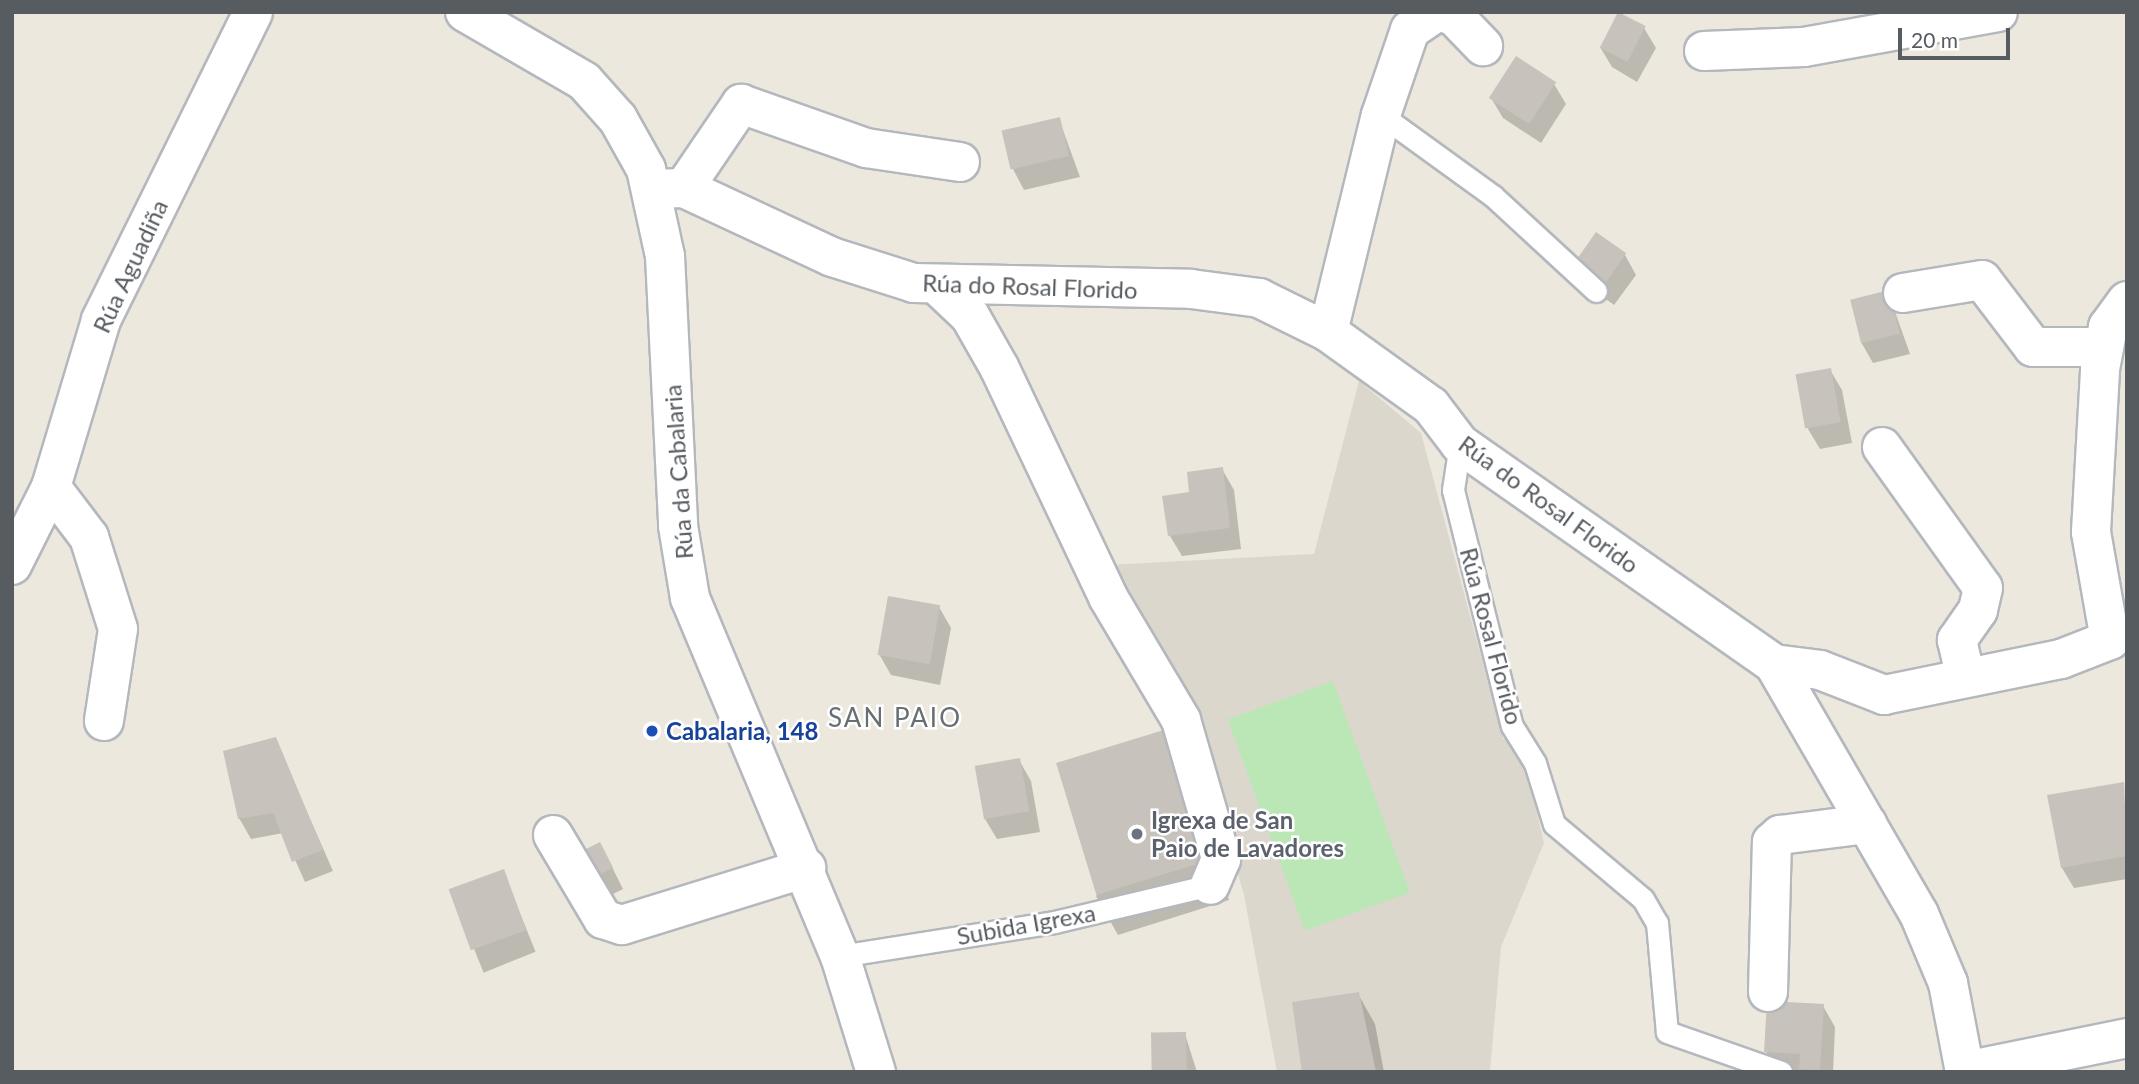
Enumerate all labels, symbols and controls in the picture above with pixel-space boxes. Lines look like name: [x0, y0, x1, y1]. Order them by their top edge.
scale bar: [1901, 14, 2013, 58]
text: 20 m: [1911, 27, 1958, 52]
street label: Rúa Aguadiña: [86, 194, 174, 338]
street label: Rúa do Rosal Florido: [922, 268, 1138, 304]
street label: Rúa da Cabalaria: [658, 384, 698, 560]
street label: Rúa do Rosal Florido: [1453, 429, 1645, 579]
street label: Rúa Rosal Florido: [1455, 544, 1529, 728]
district label: SAN PAIO: [829, 702, 961, 734]
place label: Cabalaria, 148: [666, 717, 818, 745]
marker: Cabalaria, 148: [644, 723, 660, 739]
place label: Igrexa de San Paio de Lavadores: [1151, 806, 1344, 862]
marker: Igrexa de San Paio de Lavadores: [1129, 826, 1145, 842]
street label: Subida Igrexa: [954, 898, 1098, 950]

